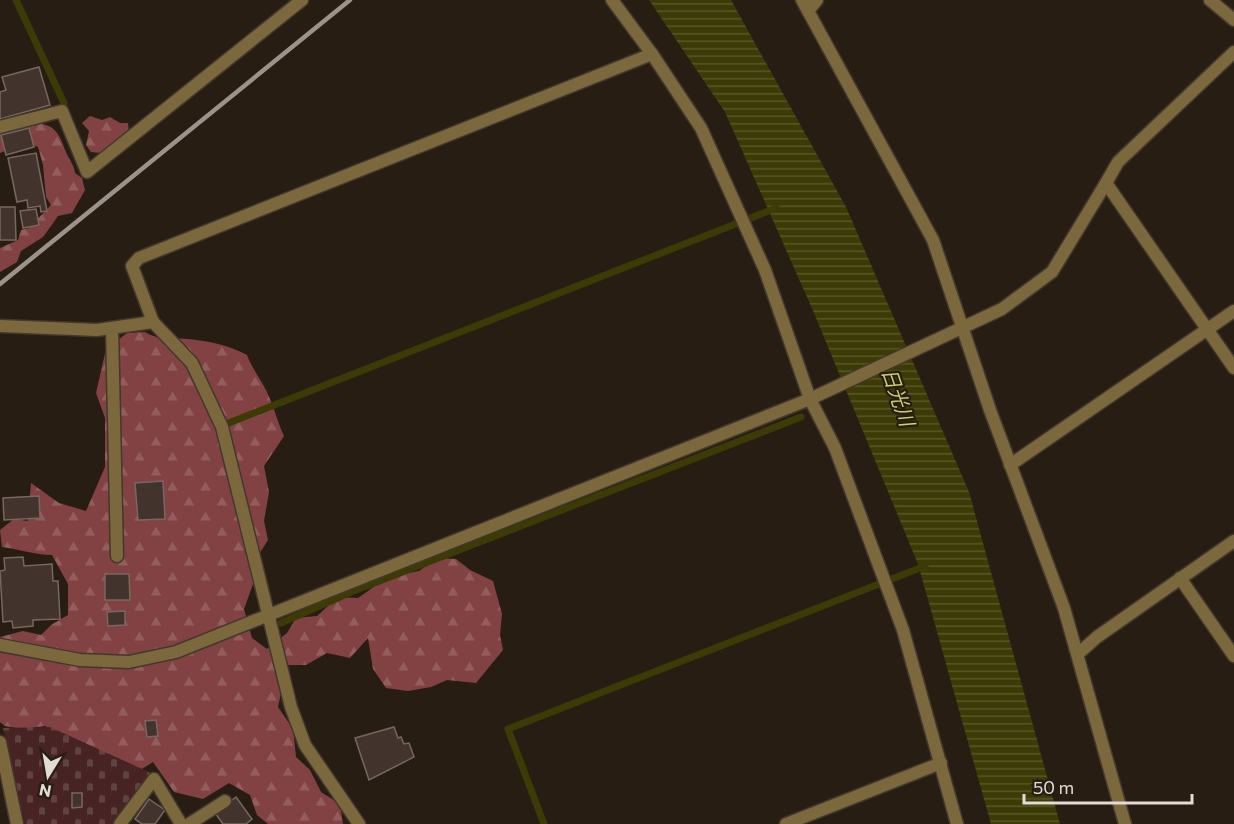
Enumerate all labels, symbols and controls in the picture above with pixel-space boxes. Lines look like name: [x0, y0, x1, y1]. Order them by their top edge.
water label: 日光川: [878, 364, 921, 431]
north arrow: [18, 746, 78, 806]
scale bar: [1024, 767, 1192, 805]
text: 50 m: [1033, 776, 1074, 798]
text: N: [37, 781, 53, 802]

